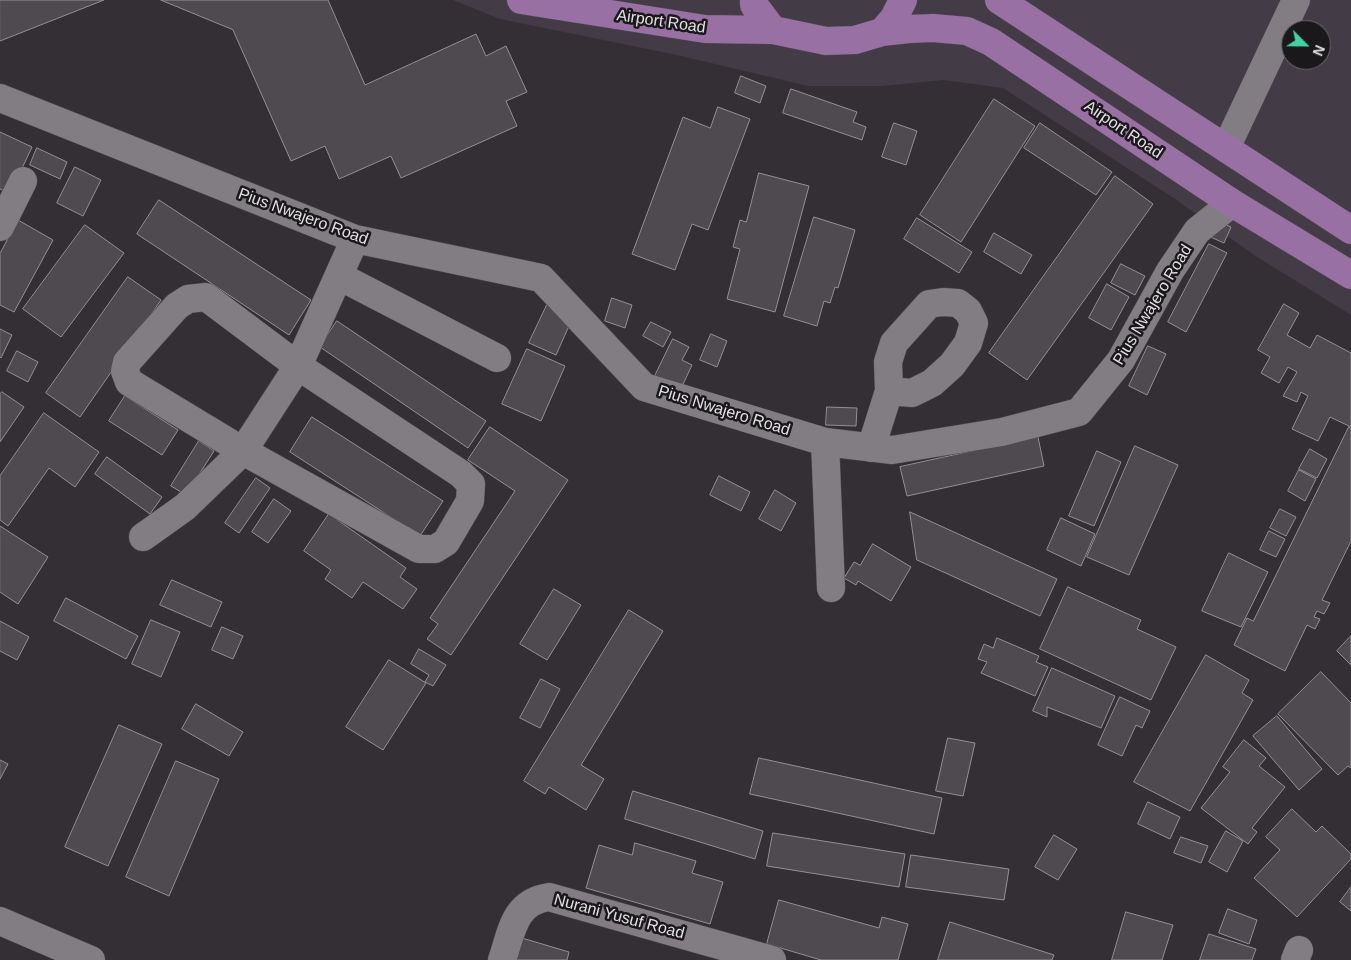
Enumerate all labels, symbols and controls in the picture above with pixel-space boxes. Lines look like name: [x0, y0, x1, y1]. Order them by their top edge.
street label: Airport Road: [615, 6, 707, 38]
north arrow: [1281, 20, 1331, 70]
text: N: [1310, 43, 1328, 58]
street label: Airport Road: [1080, 97, 1166, 163]
street label: Pius Nwajero Road: [235, 185, 371, 249]
street label: Pius Nwajero Road: [1110, 241, 1196, 369]
street label: Pius Nwajero Road: [656, 382, 792, 440]
street label: Nurani Yusuf Road: [552, 890, 686, 944]

